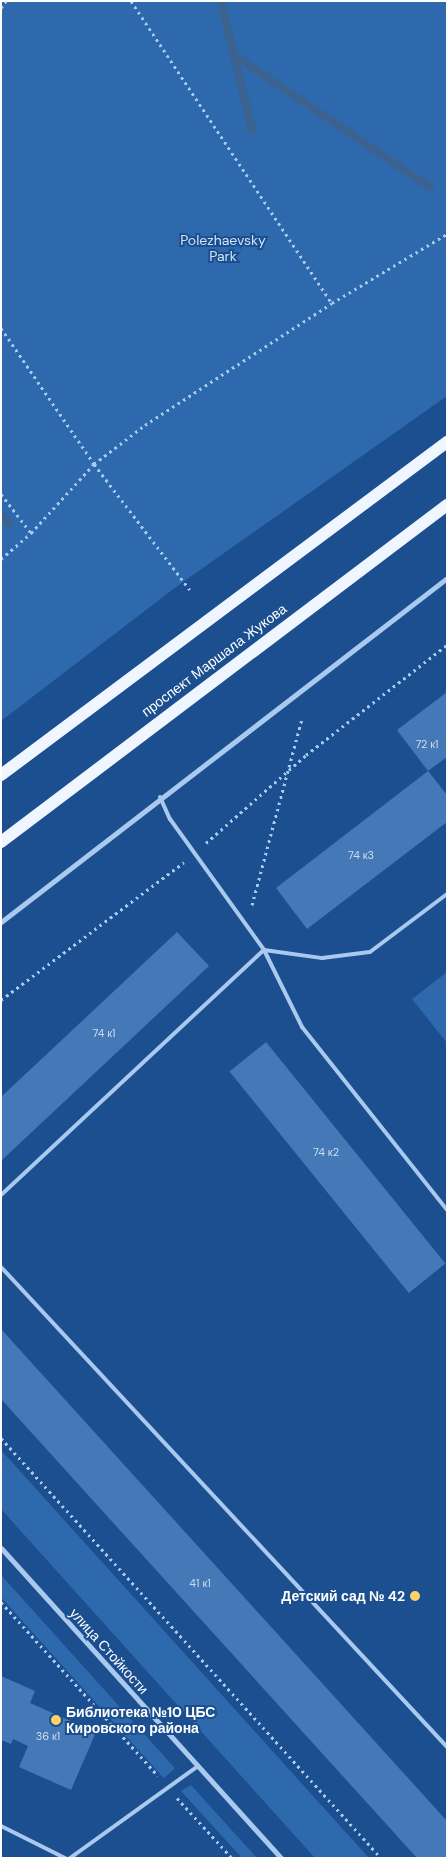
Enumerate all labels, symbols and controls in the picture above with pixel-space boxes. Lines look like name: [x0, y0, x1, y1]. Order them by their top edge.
park label: Polezhaevsky Park: [180, 232, 266, 264]
street label: проспект Маршала Жукова: [138, 600, 290, 720]
house number: 72 к1: [415, 737, 439, 751]
house number: 74 к3: [348, 848, 374, 862]
house number: 74 к1: [92, 1026, 116, 1040]
house number: 74 к2: [313, 1145, 339, 1159]
house number: 41 к1: [189, 1576, 211, 1590]
place label: Детский сад № 42: [281, 1588, 405, 1604]
marker: Детский сад № 42: [409, 1590, 421, 1602]
street label: улица Стойкости: [66, 1605, 152, 1697]
place label: Библиотека №10 ЦБС Кировского района: [66, 1704, 215, 1736]
marker: Библиотека №10 ЦБС Кировского района: [50, 1714, 62, 1726]
house number: 36 к1: [36, 1729, 60, 1743]

